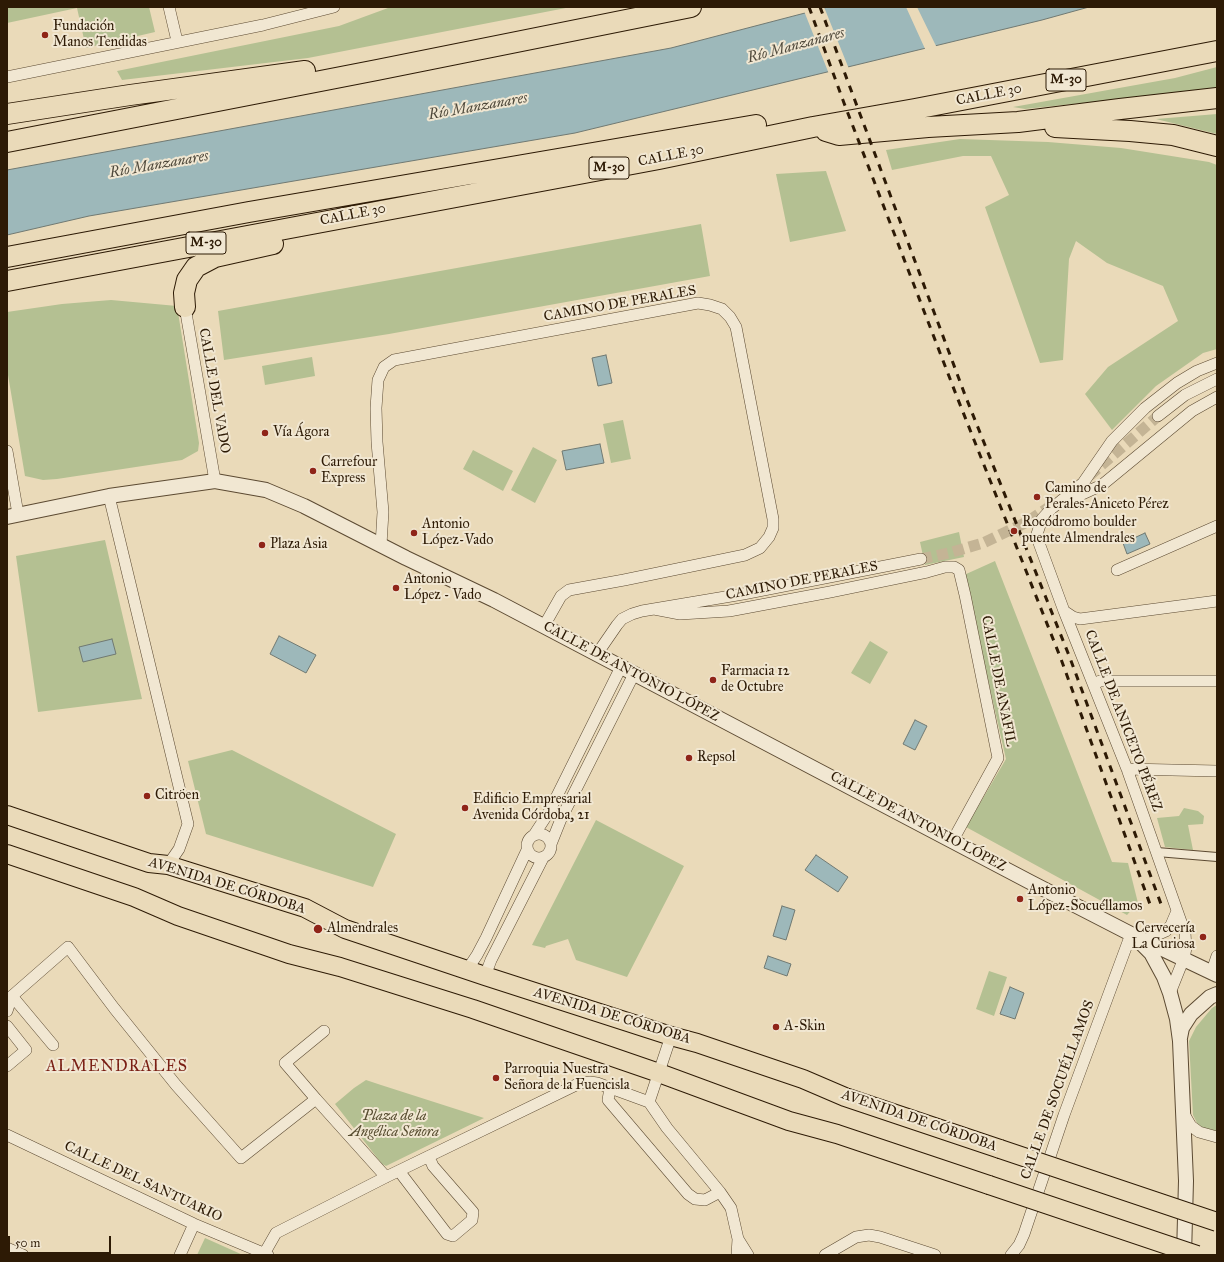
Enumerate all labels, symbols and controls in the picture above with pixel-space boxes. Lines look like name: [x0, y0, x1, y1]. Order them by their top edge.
place label: Fundación Manos Tendidas: [53, 19, 147, 52]
water label: Río Manzanares: [745, 24, 847, 68]
marker: Fundación Manos Tendidas: [40, 30, 50, 40]
road number: M-30: [1046, 69, 1086, 91]
street label: CALLE 30: [955, 80, 1023, 110]
water label: Río Manzanares: [427, 89, 529, 125]
street label: CALLE 30: [637, 141, 705, 171]
water label: Río Manzanares: [108, 147, 210, 183]
road number: M-30: [589, 157, 629, 179]
street label: CALLE 30: [319, 200, 387, 230]
road number: M-30: [186, 232, 226, 254]
street label: CAMINO DE PERALES: [542, 282, 698, 326]
street label: CALLE DEL VADO: [195, 327, 233, 455]
place label: Vía Ágora: [273, 425, 329, 441]
marker: Vía Ágora: [260, 428, 270, 438]
place label: Carrefour Express: [321, 455, 377, 488]
marker: Carrefour Express: [308, 466, 318, 476]
place label: Camino de Perales-Aniceto Pérez: [1045, 481, 1169, 514]
marker: Camino de Perales-Aniceto Pérez: [1032, 492, 1042, 502]
place label: Rocódromo boulder puente Almendrales: [1022, 515, 1136, 548]
place label: Antonio López-Vado: [422, 517, 493, 550]
marker: Rocódromo boulder puente Almendrales: [1009, 526, 1019, 536]
marker: Antonio López-Vado: [409, 528, 419, 538]
place label: Plaza Asia: [270, 537, 327, 553]
marker: Plaza Asia: [257, 540, 267, 550]
street label: CAMINO DE PERALES: [725, 558, 879, 604]
place label: Antonio López - Vado: [404, 572, 481, 604]
marker: Antonio López - Vado: [391, 583, 401, 593]
street label: CALLE DE ANAFIL: [977, 614, 1019, 748]
street label: CALLE DE ANTONIO LÓPEZ: [540, 618, 722, 726]
street label: CALLE DE ANICETO PÉREZ: [1081, 628, 1165, 814]
place label: Farmacia 12 de Octubre: [721, 664, 790, 696]
marker: Farmacia 12 de Octubre: [708, 675, 718, 685]
place label: Repsol: [697, 750, 736, 766]
marker: Repsol: [684, 753, 694, 763]
street label: CALLE DE ANTONIO LÓPEZ: [827, 768, 1009, 876]
place label: Citröen: [155, 788, 199, 804]
marker: Citröen: [142, 791, 152, 801]
place label: Edificio Empresarial Avenida Córdoba, 21: [473, 792, 591, 824]
marker: Edificio Empresarial Avenida Córdoba, 21: [460, 803, 470, 813]
street label: AVENIDA DE CÓRDOBA: [146, 854, 308, 918]
place label: Antonio López-Socuéllamos: [1028, 883, 1142, 916]
marker: Antonio López-Socuéllamos: [1015, 894, 1025, 904]
place label: Almendrales: [327, 921, 398, 937]
place label: Cervecería La Curiosa: [1132, 921, 1195, 954]
marker: Almendrales: [312, 923, 324, 935]
marker: Cervecería La Curiosa: [1198, 932, 1208, 942]
street label: AVENIDA DE CÓRDOBA: [531, 984, 693, 1048]
street label: CALLE DE SOCUÉLLAMOS: [1018, 998, 1098, 1182]
place label: A-Skin: [784, 1019, 825, 1035]
marker: A-Skin: [771, 1022, 781, 1032]
district label: ALMENDRALES: [46, 1057, 188, 1077]
place label: Parroquia Nuestra Señora de la Fuencisla: [504, 1062, 630, 1094]
marker: Parroquia Nuestra Señora de la Fuencisla: [491, 1073, 501, 1083]
street label: AVENIDA DE CÓRDOBA: [839, 1086, 999, 1156]
park label: Plaza de la Angélica Señora: [349, 1109, 439, 1142]
street label: CALLE DEL SANTUARIO: [61, 1138, 225, 1226]
scale bar: [10, 1228, 113, 1254]
text: 50 m: [15, 1236, 40, 1250]

